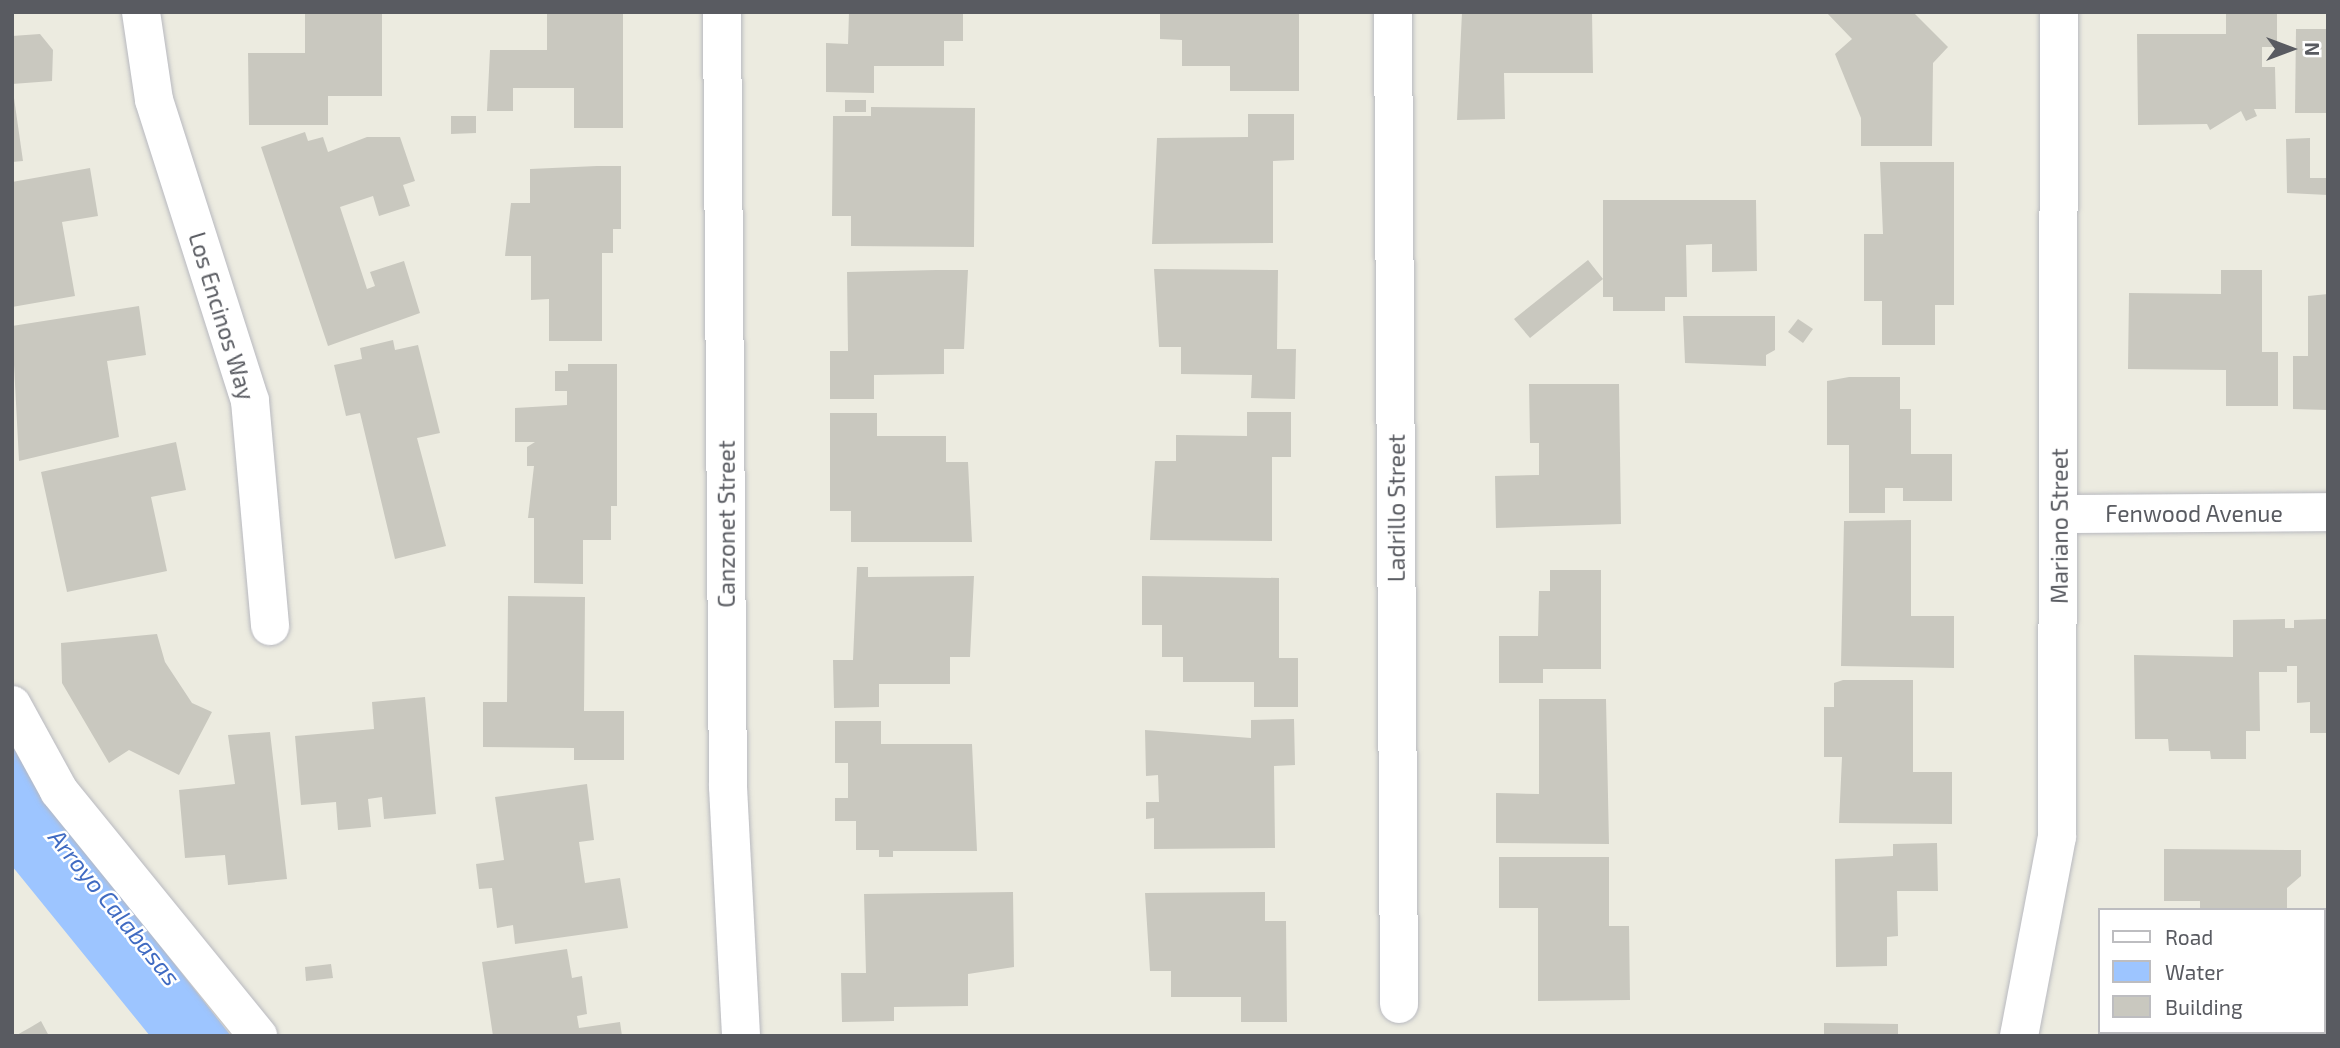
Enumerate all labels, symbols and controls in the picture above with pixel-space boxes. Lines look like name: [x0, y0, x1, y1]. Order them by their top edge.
north arrow: [2256, 14, 2326, 84]
text: N: [2301, 42, 2324, 56]
street label: Los Encinos Way: [183, 229, 261, 403]
street label: Ladrillo Street: [1382, 434, 1410, 582]
street label: Canzonet Street: [712, 440, 740, 608]
street label: Mariano Street: [2045, 448, 2073, 604]
street label: Fenwood Avenue: [2105, 499, 2283, 527]
water label: Arroyo Calabasas: [43, 823, 187, 991]
legend: [2098, 908, 2326, 1034]
text: Road: [2165, 924, 2213, 949]
text: Water: [2165, 959, 2224, 984]
text: Building: [2165, 994, 2243, 1019]

